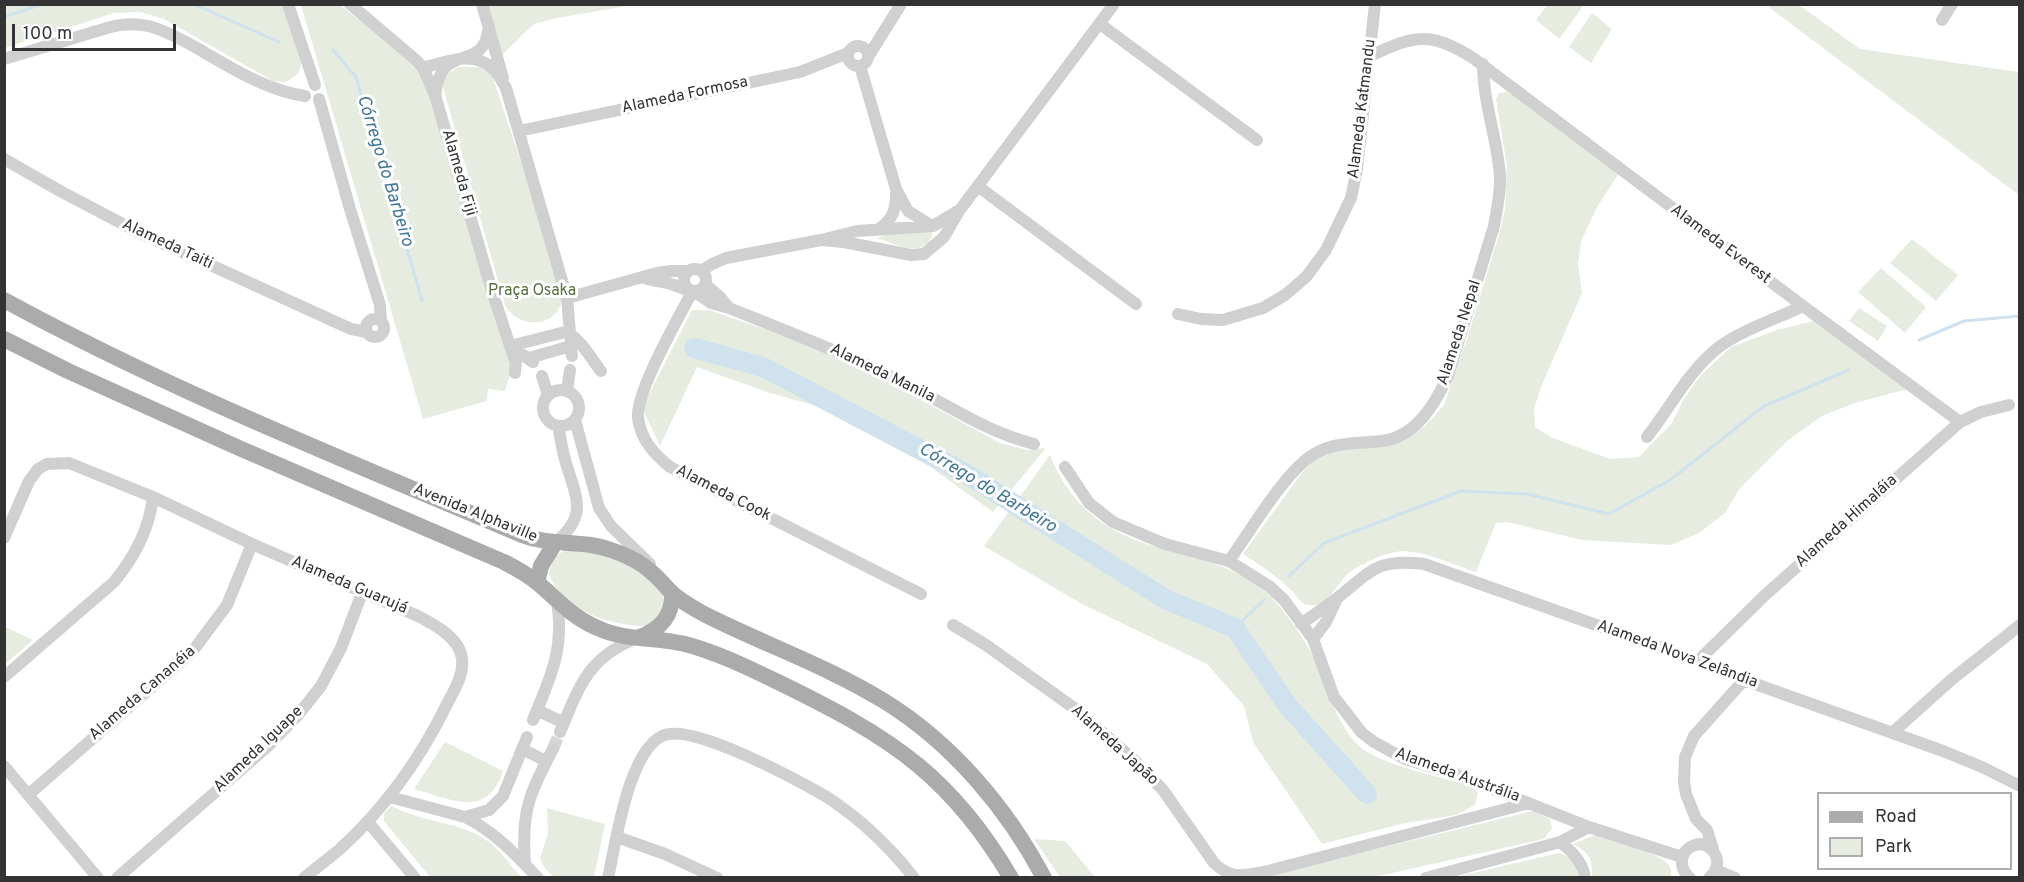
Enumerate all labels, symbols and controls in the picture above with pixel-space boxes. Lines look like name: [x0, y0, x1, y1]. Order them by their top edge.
scale bar: [15, 12, 178, 50]
text: 100 m: [23, 23, 72, 46]
street label: Alameda Katmandu: [1345, 38, 1381, 180]
street label: Alameda Formosa: [620, 73, 750, 119]
water label: Córrego do Barbeiro: [351, 93, 417, 249]
street label: Alameda Fiji: [436, 127, 480, 219]
street label: Alameda Everest: [1666, 201, 1774, 289]
street label: Alameda Taiti: [118, 216, 216, 274]
street label: Alameda Nepal: [1434, 278, 1486, 388]
park label: Praça Osaka: [488, 282, 576, 302]
street label: Alameda Manila: [826, 340, 938, 408]
water label: Córrego do Barbeiro: [914, 439, 1060, 539]
street label: Alameda Cook: [672, 462, 774, 526]
street label: Alameda Himaláia: [1792, 471, 1902, 573]
street label: Avenida Alphaville: [410, 480, 540, 548]
street label: Alameda Guarujá: [288, 553, 410, 619]
street label: Alameda Nova Zelândia: [1594, 617, 1760, 693]
street label: Alameda Cananéia: [86, 643, 200, 745]
street label: Alameda Japão: [1066, 702, 1162, 790]
street label: Alameda Iguape: [210, 703, 308, 797]
street label: Alameda Austrália: [1392, 745, 1522, 807]
legend: [1817, 792, 2012, 870]
text: Road: [1875, 806, 1917, 829]
text: Park: [1875, 836, 1912, 859]

